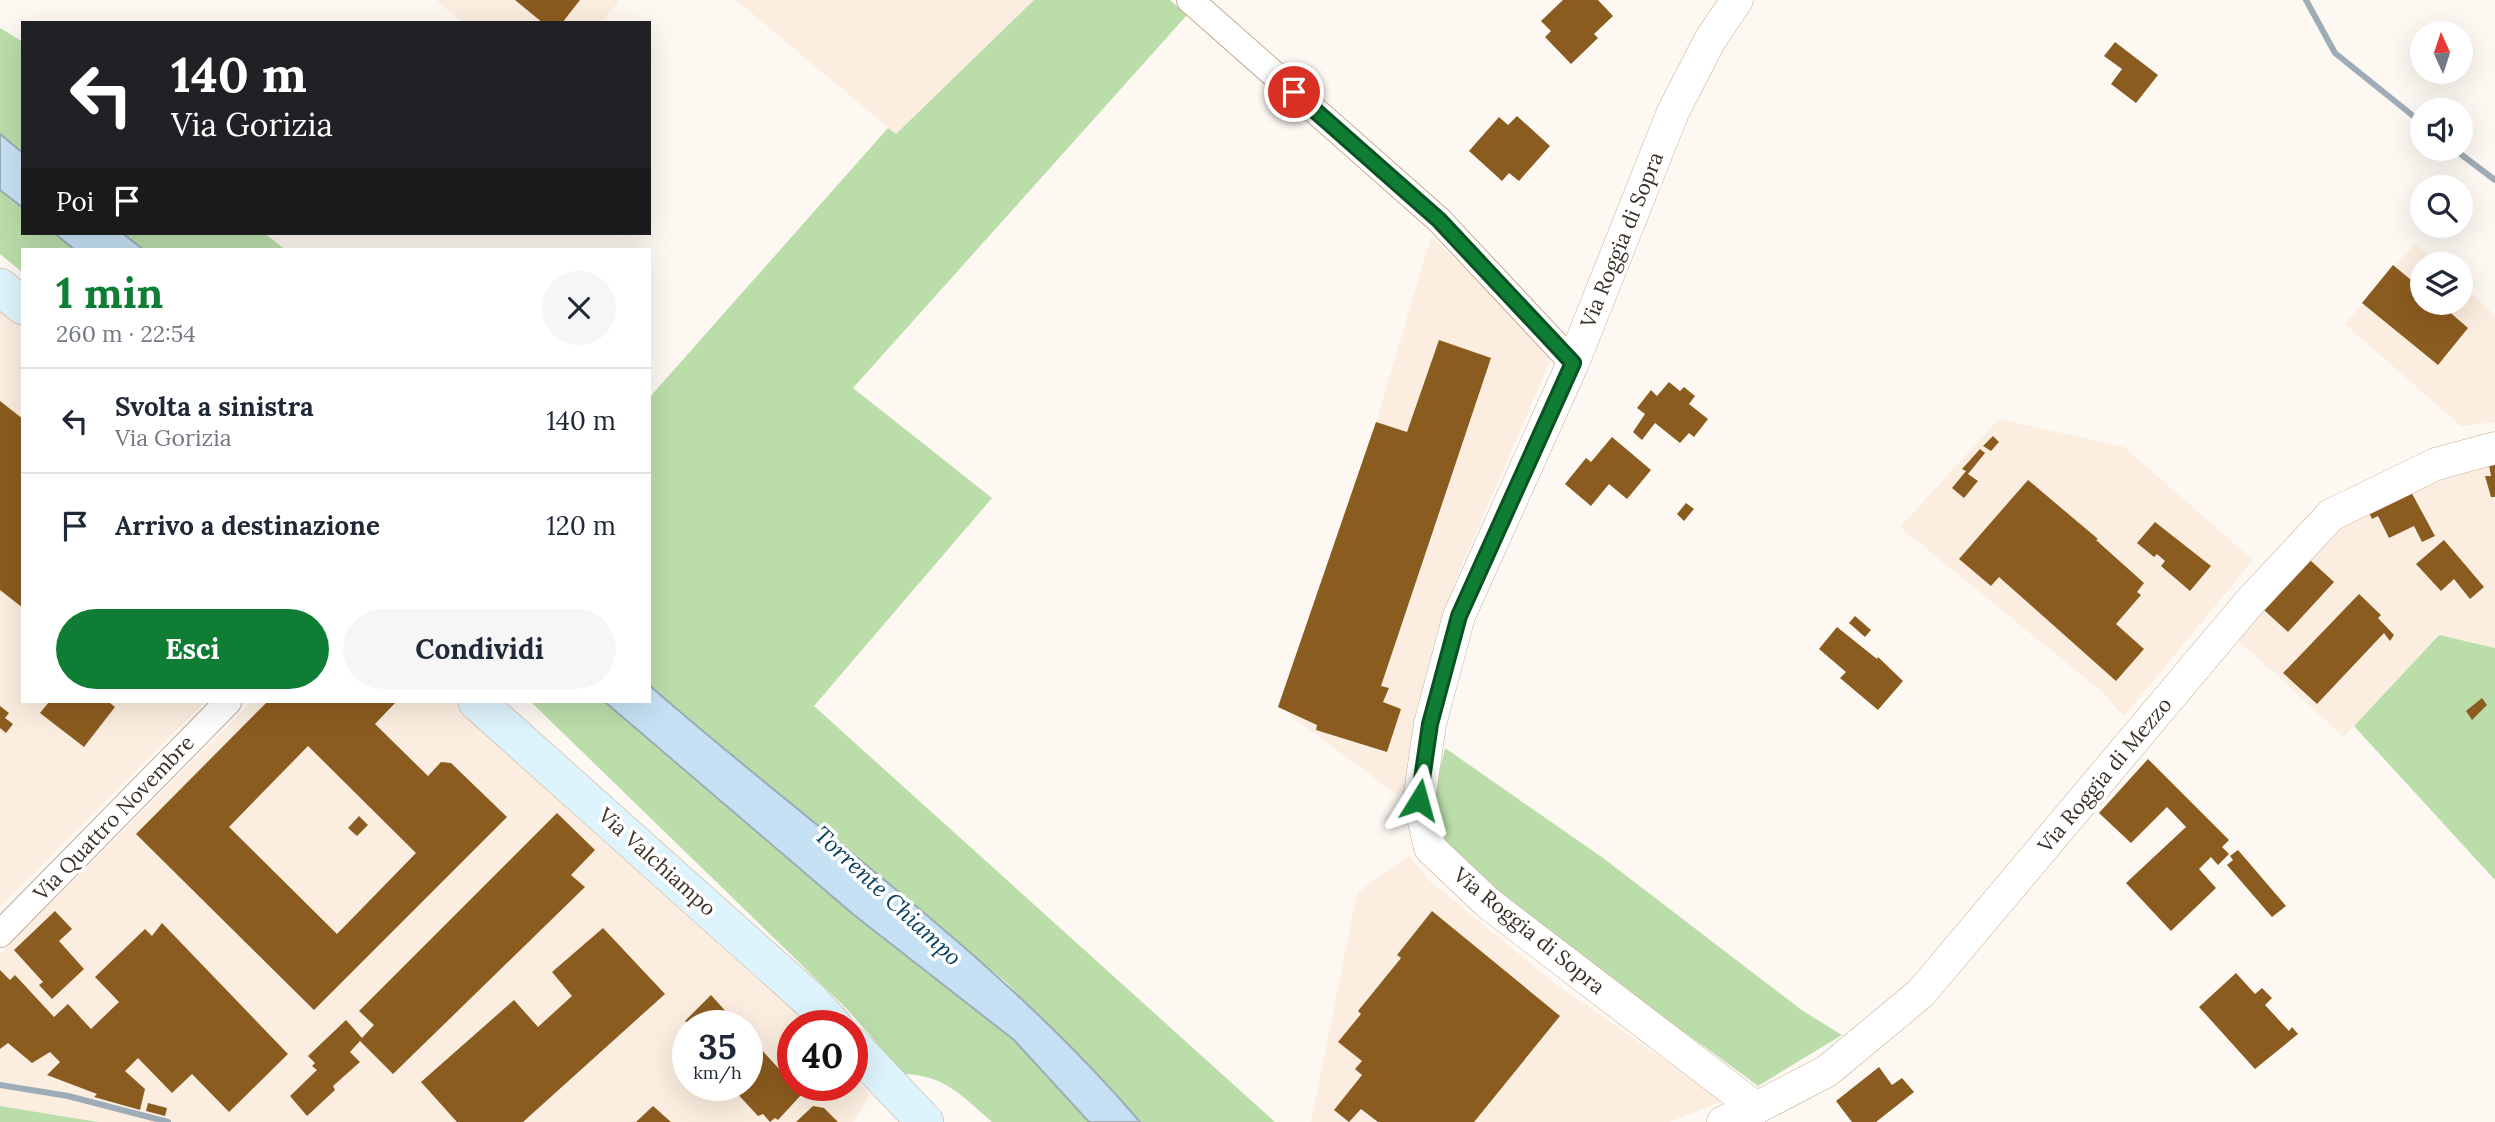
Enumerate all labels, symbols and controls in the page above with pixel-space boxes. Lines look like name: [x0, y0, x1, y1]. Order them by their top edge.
north arrow: [2410, 21, 2473, 84]
map controls: [2410, 21, 2473, 315]
text: 140 m: [171, 43, 307, 105]
icon: left: [56, 49, 147, 140]
pin: [1264, 62, 1324, 122]
icon: arrive: [1275, 73, 1313, 111]
button: sound: [2410, 98, 2473, 161]
text: Via Gorizia: [171, 104, 333, 145]
street label: Via Roggia di Sopra: [1574, 148, 1669, 333]
button: search: [2410, 175, 2473, 238]
icon: arrive: [108, 182, 146, 220]
text: Poi: [56, 185, 94, 218]
button: layers: [2410, 252, 2473, 315]
text: 1 min: [56, 266, 163, 320]
button: close: [542, 271, 616, 345]
text: 260 m · 22:54: [56, 319, 196, 348]
text: Svolta a sinistra: [115, 390, 314, 423]
icon: left: [56, 402, 94, 440]
text: 140 m: [546, 404, 616, 437]
text: Via Gorizia: [115, 423, 232, 452]
icon: arrive: [56, 507, 94, 545]
text: Arrivo a destinazione: [115, 509, 380, 542]
text: 120 m: [546, 509, 616, 542]
button: Esci: [56, 609, 329, 689]
button: Condividi: [343, 609, 616, 689]
street label: Via Roggia di Mezzo: [2031, 691, 2178, 859]
street label: Via Quattro Novembre: [27, 729, 200, 907]
position arrow: [1382, 763, 1456, 837]
street label: Via Valchiampo: [592, 801, 722, 922]
water label: Torrente Chiampo: [809, 820, 968, 971]
street label: Via Roggia di Sopra: [1447, 861, 1611, 1000]
speed limit sign: 40: [777, 1010, 868, 1101]
text: 35: [698, 1024, 737, 1069]
text: km/h: [693, 1061, 742, 1084]

